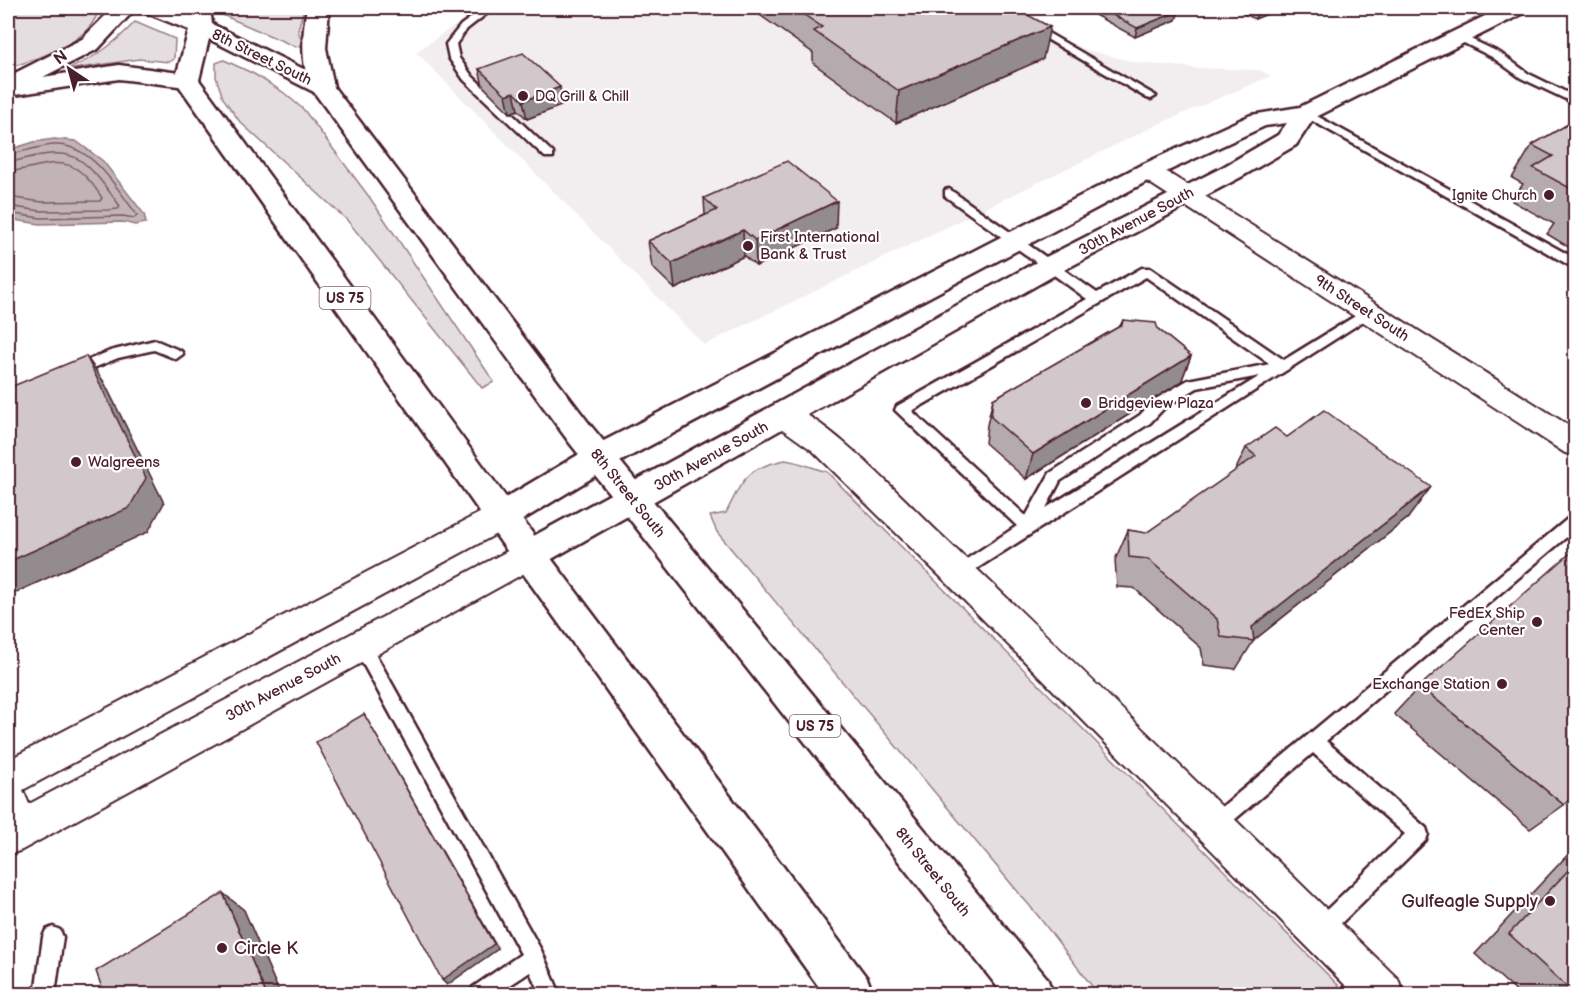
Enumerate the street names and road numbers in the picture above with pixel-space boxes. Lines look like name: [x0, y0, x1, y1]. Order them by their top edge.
street label: 8th Street South: [209, 25, 315, 90]
street label: 30th Avenue South: [1075, 183, 1197, 260]
street label: 9th Street South: [1311, 271, 1413, 346]
road number: US 75: [320, 287, 370, 309]
street label: 30th Avenue South: [651, 417, 772, 496]
street label: 8th Street South: [586, 445, 669, 542]
street label: 30th Avenue South: [222, 649, 344, 726]
road number: US 75: [790, 715, 840, 737]
street label: 8th Street South: [891, 824, 974, 921]

